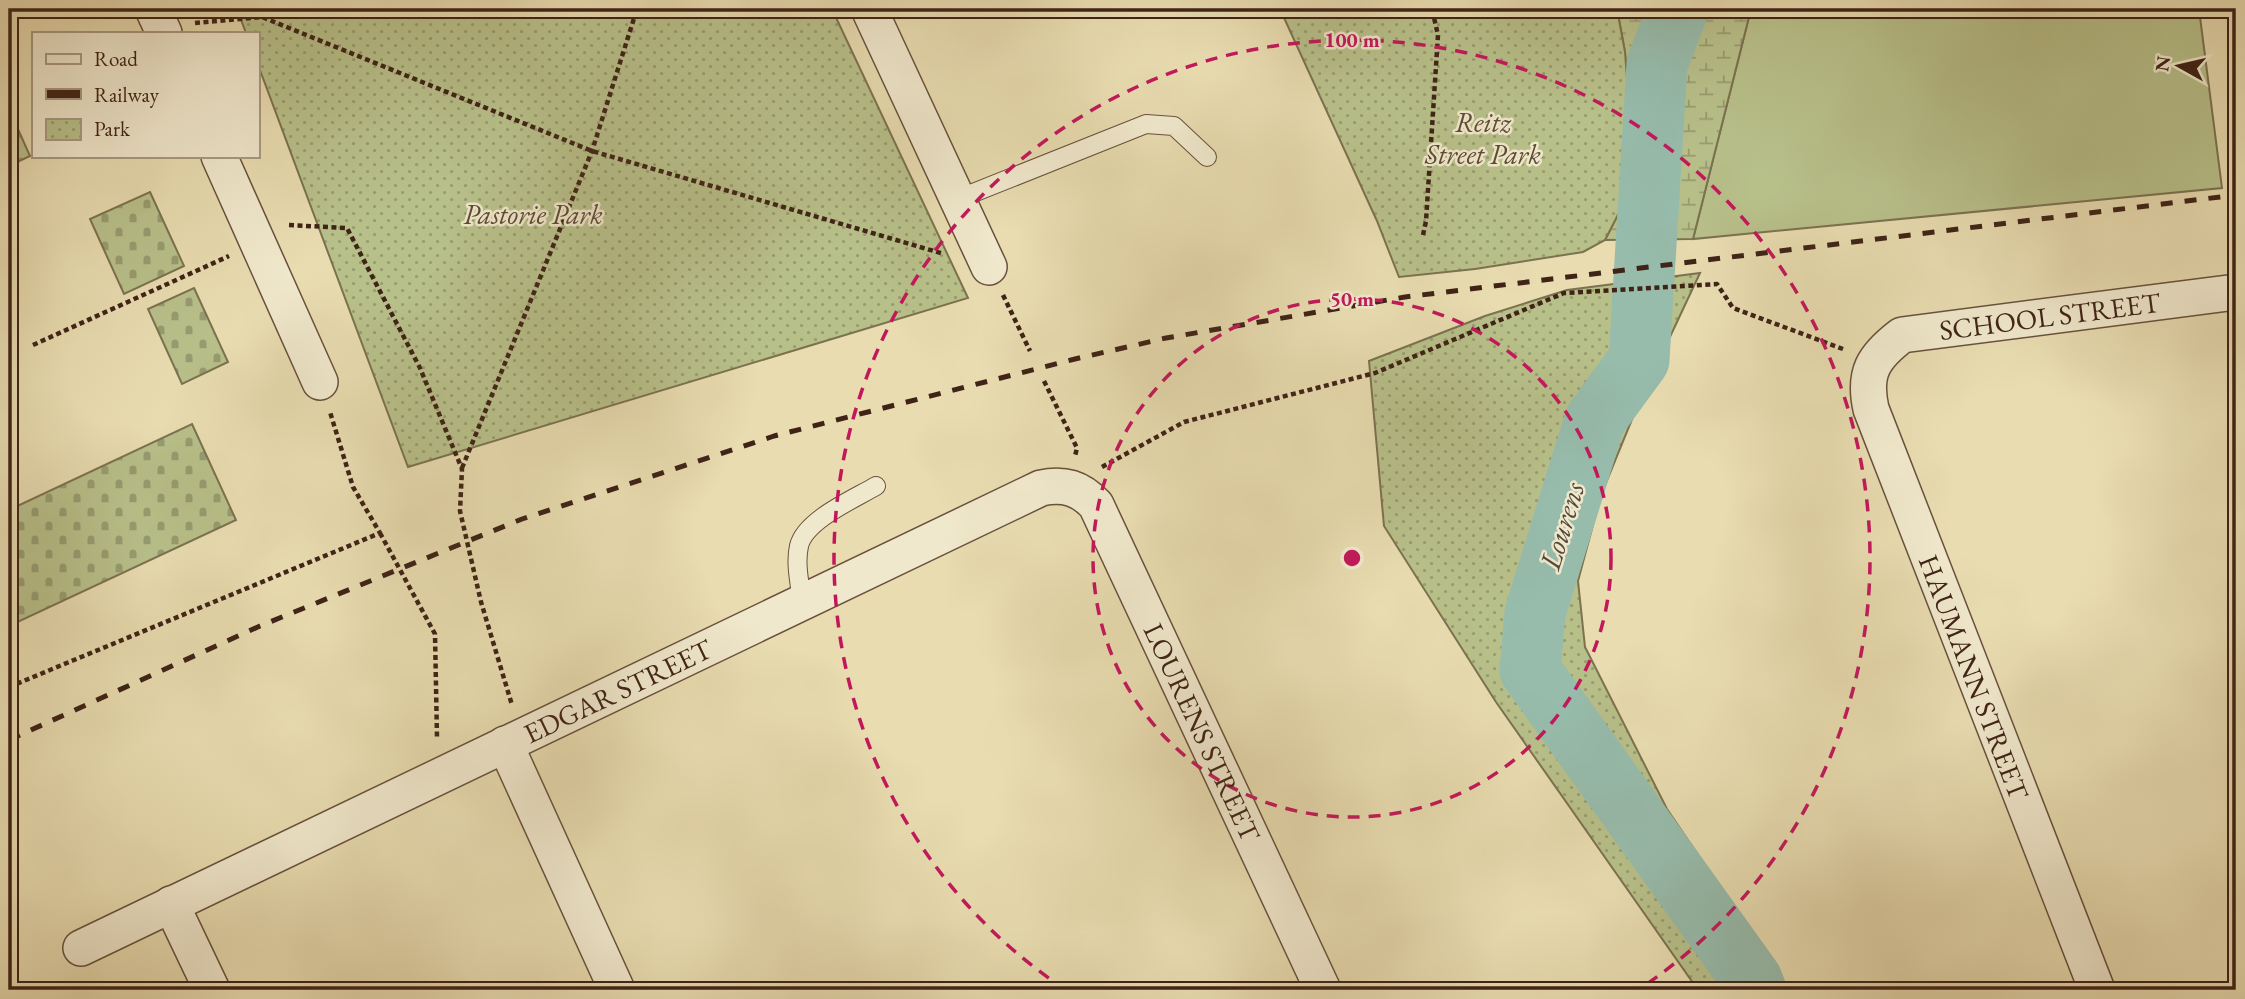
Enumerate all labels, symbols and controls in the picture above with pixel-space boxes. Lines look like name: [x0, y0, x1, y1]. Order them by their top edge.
text: 100 m: [1324, 26, 1380, 53]
legend: [32, 32, 259, 158]
north arrow: [2144, 32, 2214, 102]
text: Road: [94, 45, 138, 72]
text: N: [2149, 54, 2176, 73]
text: Railway: [94, 81, 160, 108]
park label: Reitz Street Park: [1424, 104, 1541, 172]
text: Park: [94, 115, 131, 142]
park label: Pastorie Park: [463, 196, 603, 232]
street label: SCHOOL STREET: [1937, 284, 2163, 348]
text: 50 m: [1330, 285, 1374, 312]
water label: Lourens: [1530, 477, 1593, 575]
centre of rings: [1340, 546, 1364, 570]
street label: HAUMANN STREET: [1911, 549, 2037, 805]
street label: LOURENS STREET: [1136, 617, 1269, 847]
street label: EDGAR STREET: [518, 630, 718, 751]

